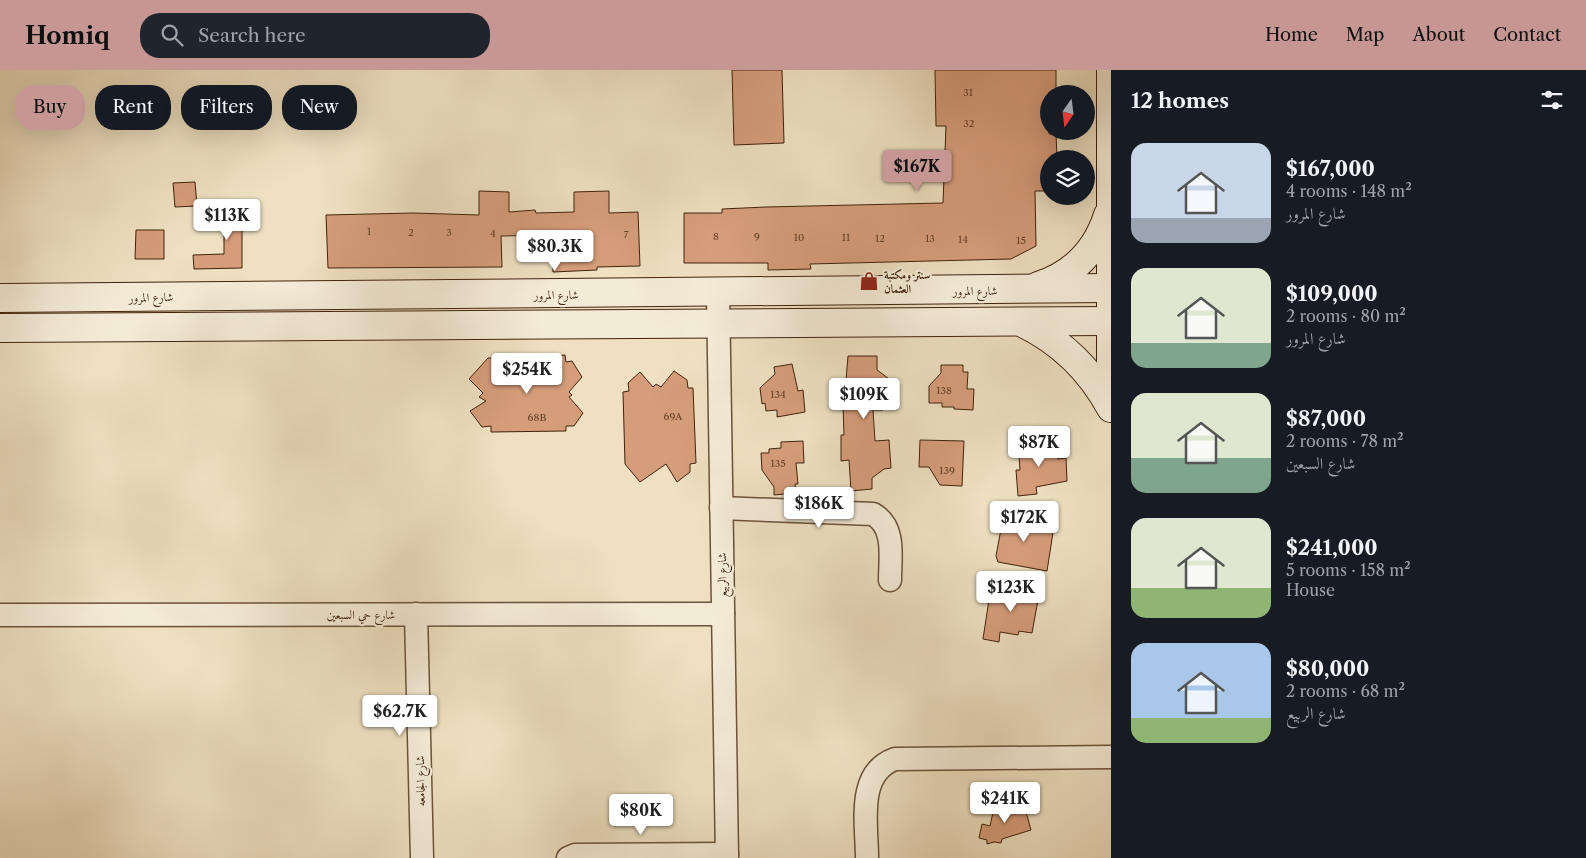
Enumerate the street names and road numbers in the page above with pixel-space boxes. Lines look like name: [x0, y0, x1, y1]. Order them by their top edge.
street label: شارع المرور: [952, 283, 997, 302]
street label: شارع المرور: [533, 287, 578, 306]
street label: شارع المرور: [128, 289, 174, 309]
street label: شارع الربيع: [714, 552, 734, 597]
street label: شارع حي السبعين: [327, 607, 395, 626]
street label: شارع الجامعه: [412, 755, 432, 806]

